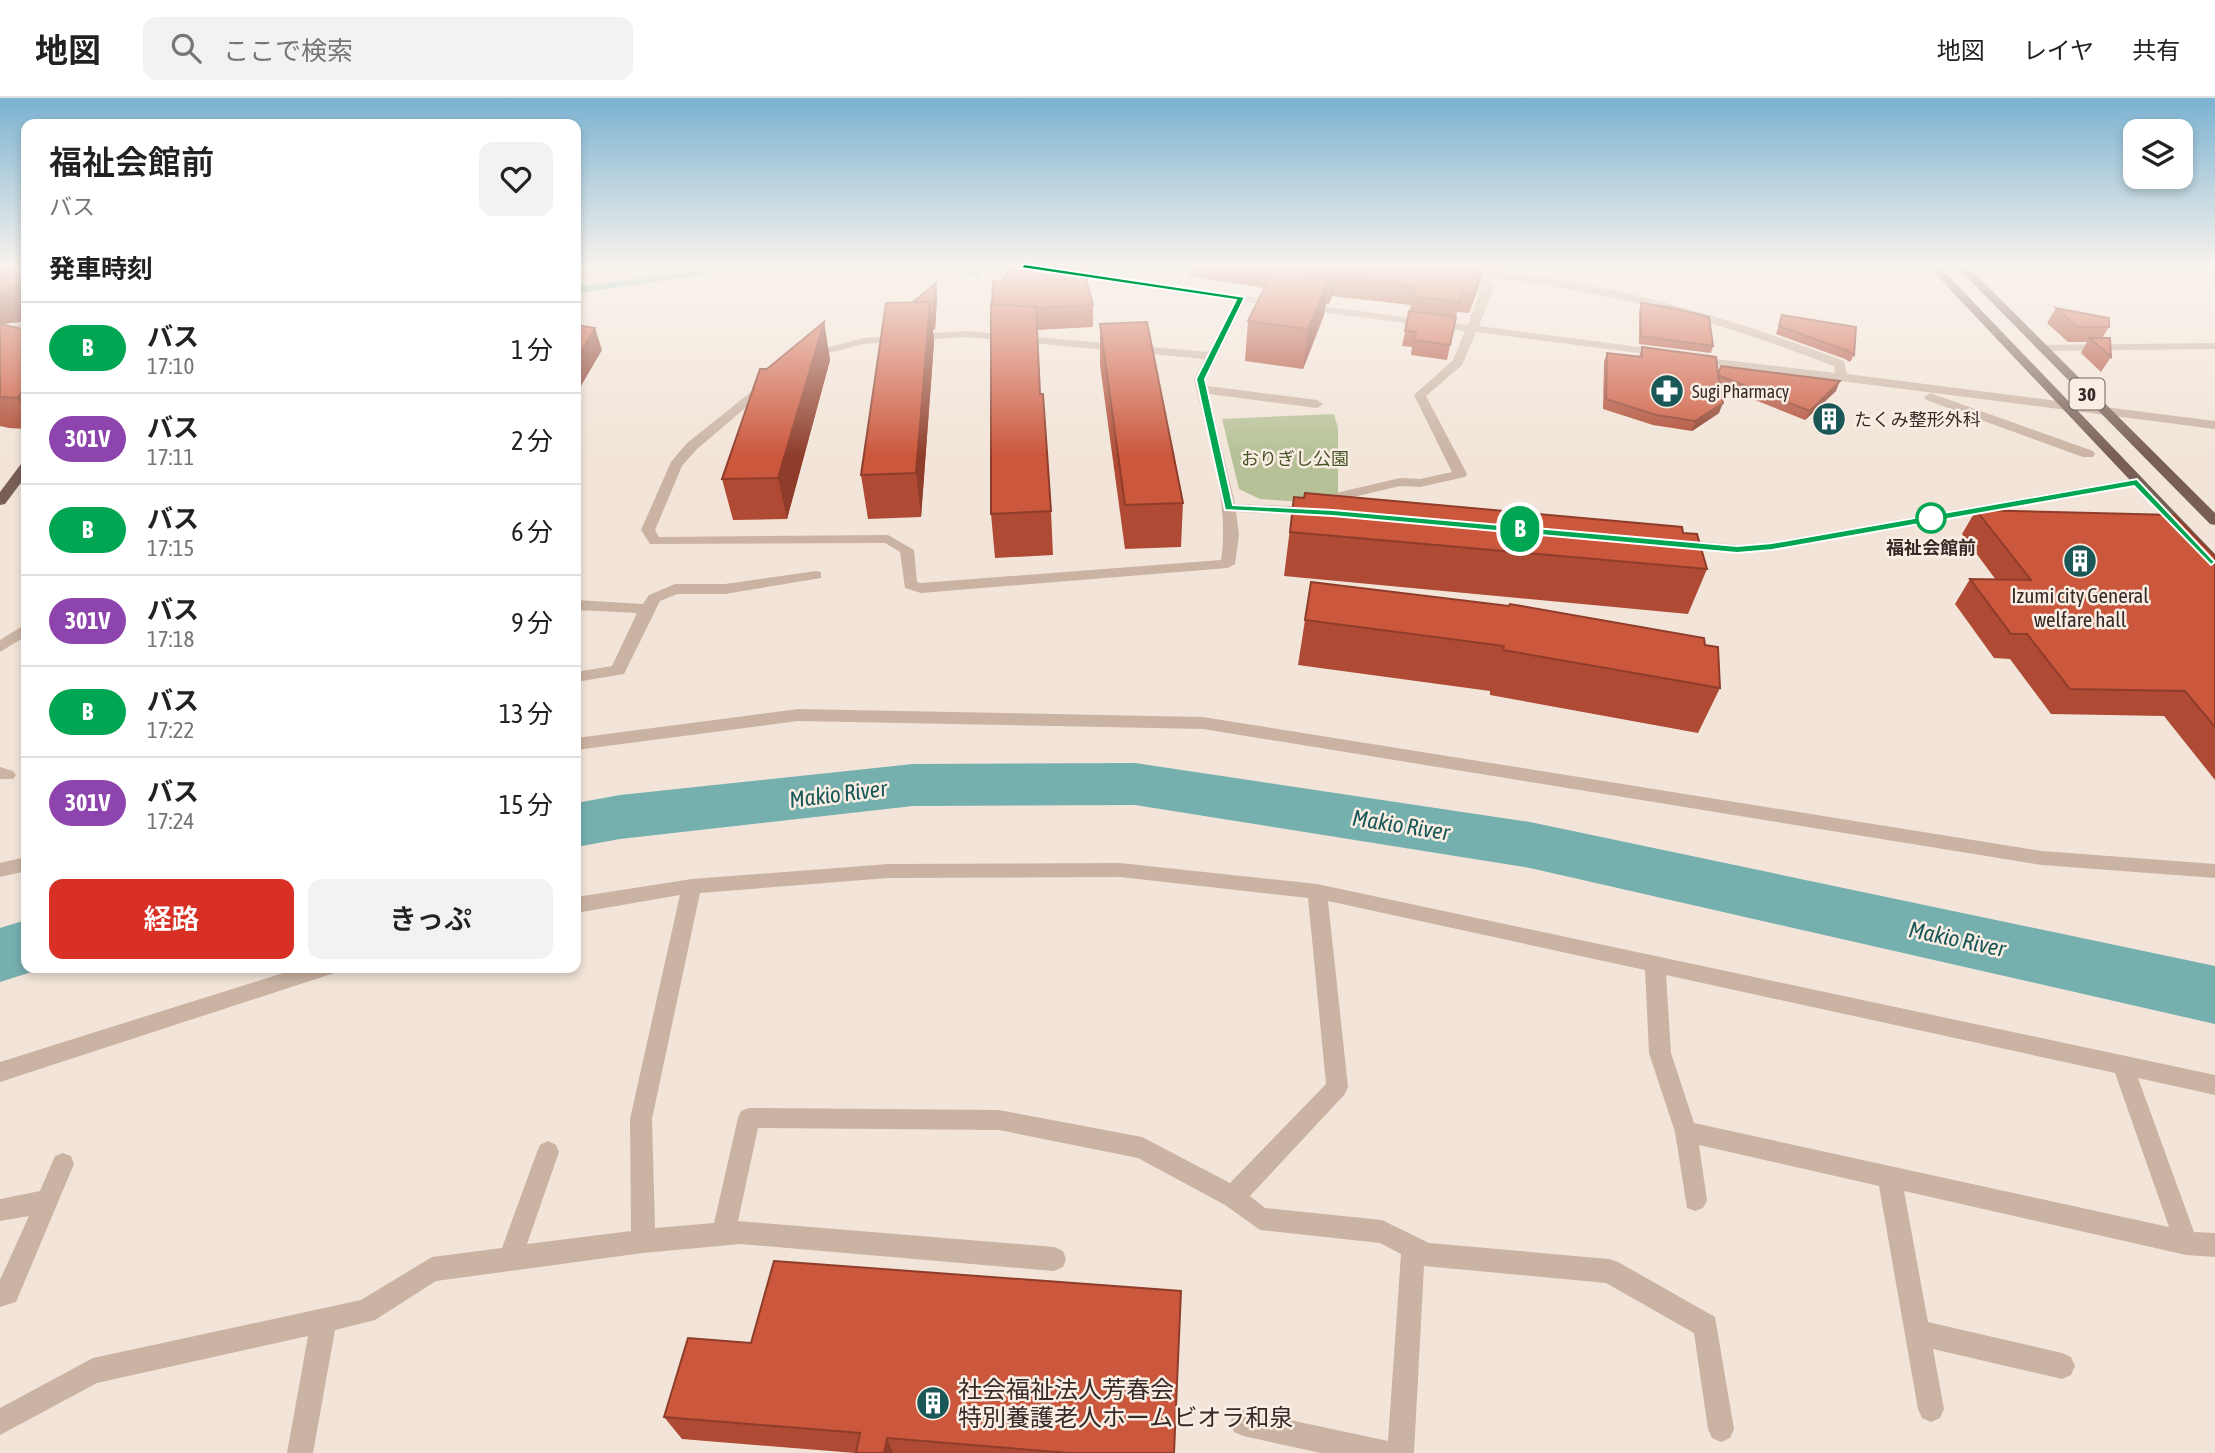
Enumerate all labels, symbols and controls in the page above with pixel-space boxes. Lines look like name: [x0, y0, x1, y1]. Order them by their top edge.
search box: [143, 17, 633, 80]
icon: search: [167, 29, 205, 67]
text: 地図: [35, 31, 101, 69]
text: ここで検索: [223, 36, 353, 66]
text: 地図: [1937, 37, 1985, 64]
text: レイヤ: [2023, 37, 2094, 64]
text: 共有: [2132, 37, 2180, 64]
map controls: [2123, 119, 2193, 189]
button: layers: [2123, 119, 2193, 189]
button: heart: [479, 142, 553, 216]
text: 福祉会館前: [49, 143, 214, 181]
text: バス: [49, 194, 95, 220]
text: 発車時刻: [49, 254, 153, 284]
text: バス: [147, 322, 199, 352]
text: B: [82, 334, 93, 361]
text: 1 分: [511, 335, 553, 365]
text: 17:10: [147, 353, 194, 379]
pharmacy icon: Sugi Pharmacy: [1648, 372, 1686, 410]
road number: 30: [2070, 378, 2104, 410]
place label: Sugi Pharmacy: [1692, 381, 1789, 402]
building icon: たくみ整形外科: [1810, 400, 1848, 438]
place label: たくみ整形外科: [1854, 409, 1981, 430]
text: バス: [147, 413, 199, 443]
text: 301V: [65, 425, 110, 452]
text: 2 分: [511, 426, 553, 456]
text: 17:11: [147, 444, 194, 470]
park label: おりぎし公園: [1241, 448, 1349, 469]
marker: 福祉会館前: [1916, 503, 1946, 533]
text: バス: [147, 504, 199, 534]
line badge: B: [1497, 506, 1543, 552]
text: B: [1514, 515, 1526, 542]
text: B: [82, 516, 93, 543]
text: 6 分: [511, 517, 553, 547]
text: 17:15: [147, 535, 194, 561]
place label: 福祉会館前: [1886, 537, 1976, 558]
building icon: Izumi city General welfare hall: [2061, 542, 2099, 580]
place label: Izumi city General welfare hall: [2011, 583, 2149, 631]
text: バス: [147, 595, 199, 625]
text: 301V: [65, 607, 110, 634]
text: 9 分: [511, 608, 553, 638]
text: 17:18: [147, 626, 194, 652]
text: バス: [147, 686, 199, 716]
text: B: [82, 698, 93, 725]
text: 13 分: [499, 699, 553, 729]
text: 17:22: [147, 717, 194, 743]
water label: Makio River: [788, 775, 889, 813]
text: バス: [147, 777, 199, 807]
text: 301V: [65, 789, 110, 816]
text: 15 分: [499, 790, 553, 820]
water label: Makio River: [1351, 804, 1453, 846]
text: 17:24: [147, 808, 194, 834]
button: 経路: [49, 879, 294, 959]
button: きっぷ: [308, 879, 553, 959]
water label: Makio River: [1906, 916, 2009, 962]
place label: 社会福祉法人芳春会 特別養護老人ホームビオラ和泉: [958, 1376, 1293, 1431]
building icon: 社会福祉法人芳春会 特別養護老人ホームビオラ和泉: [914, 1384, 952, 1422]

